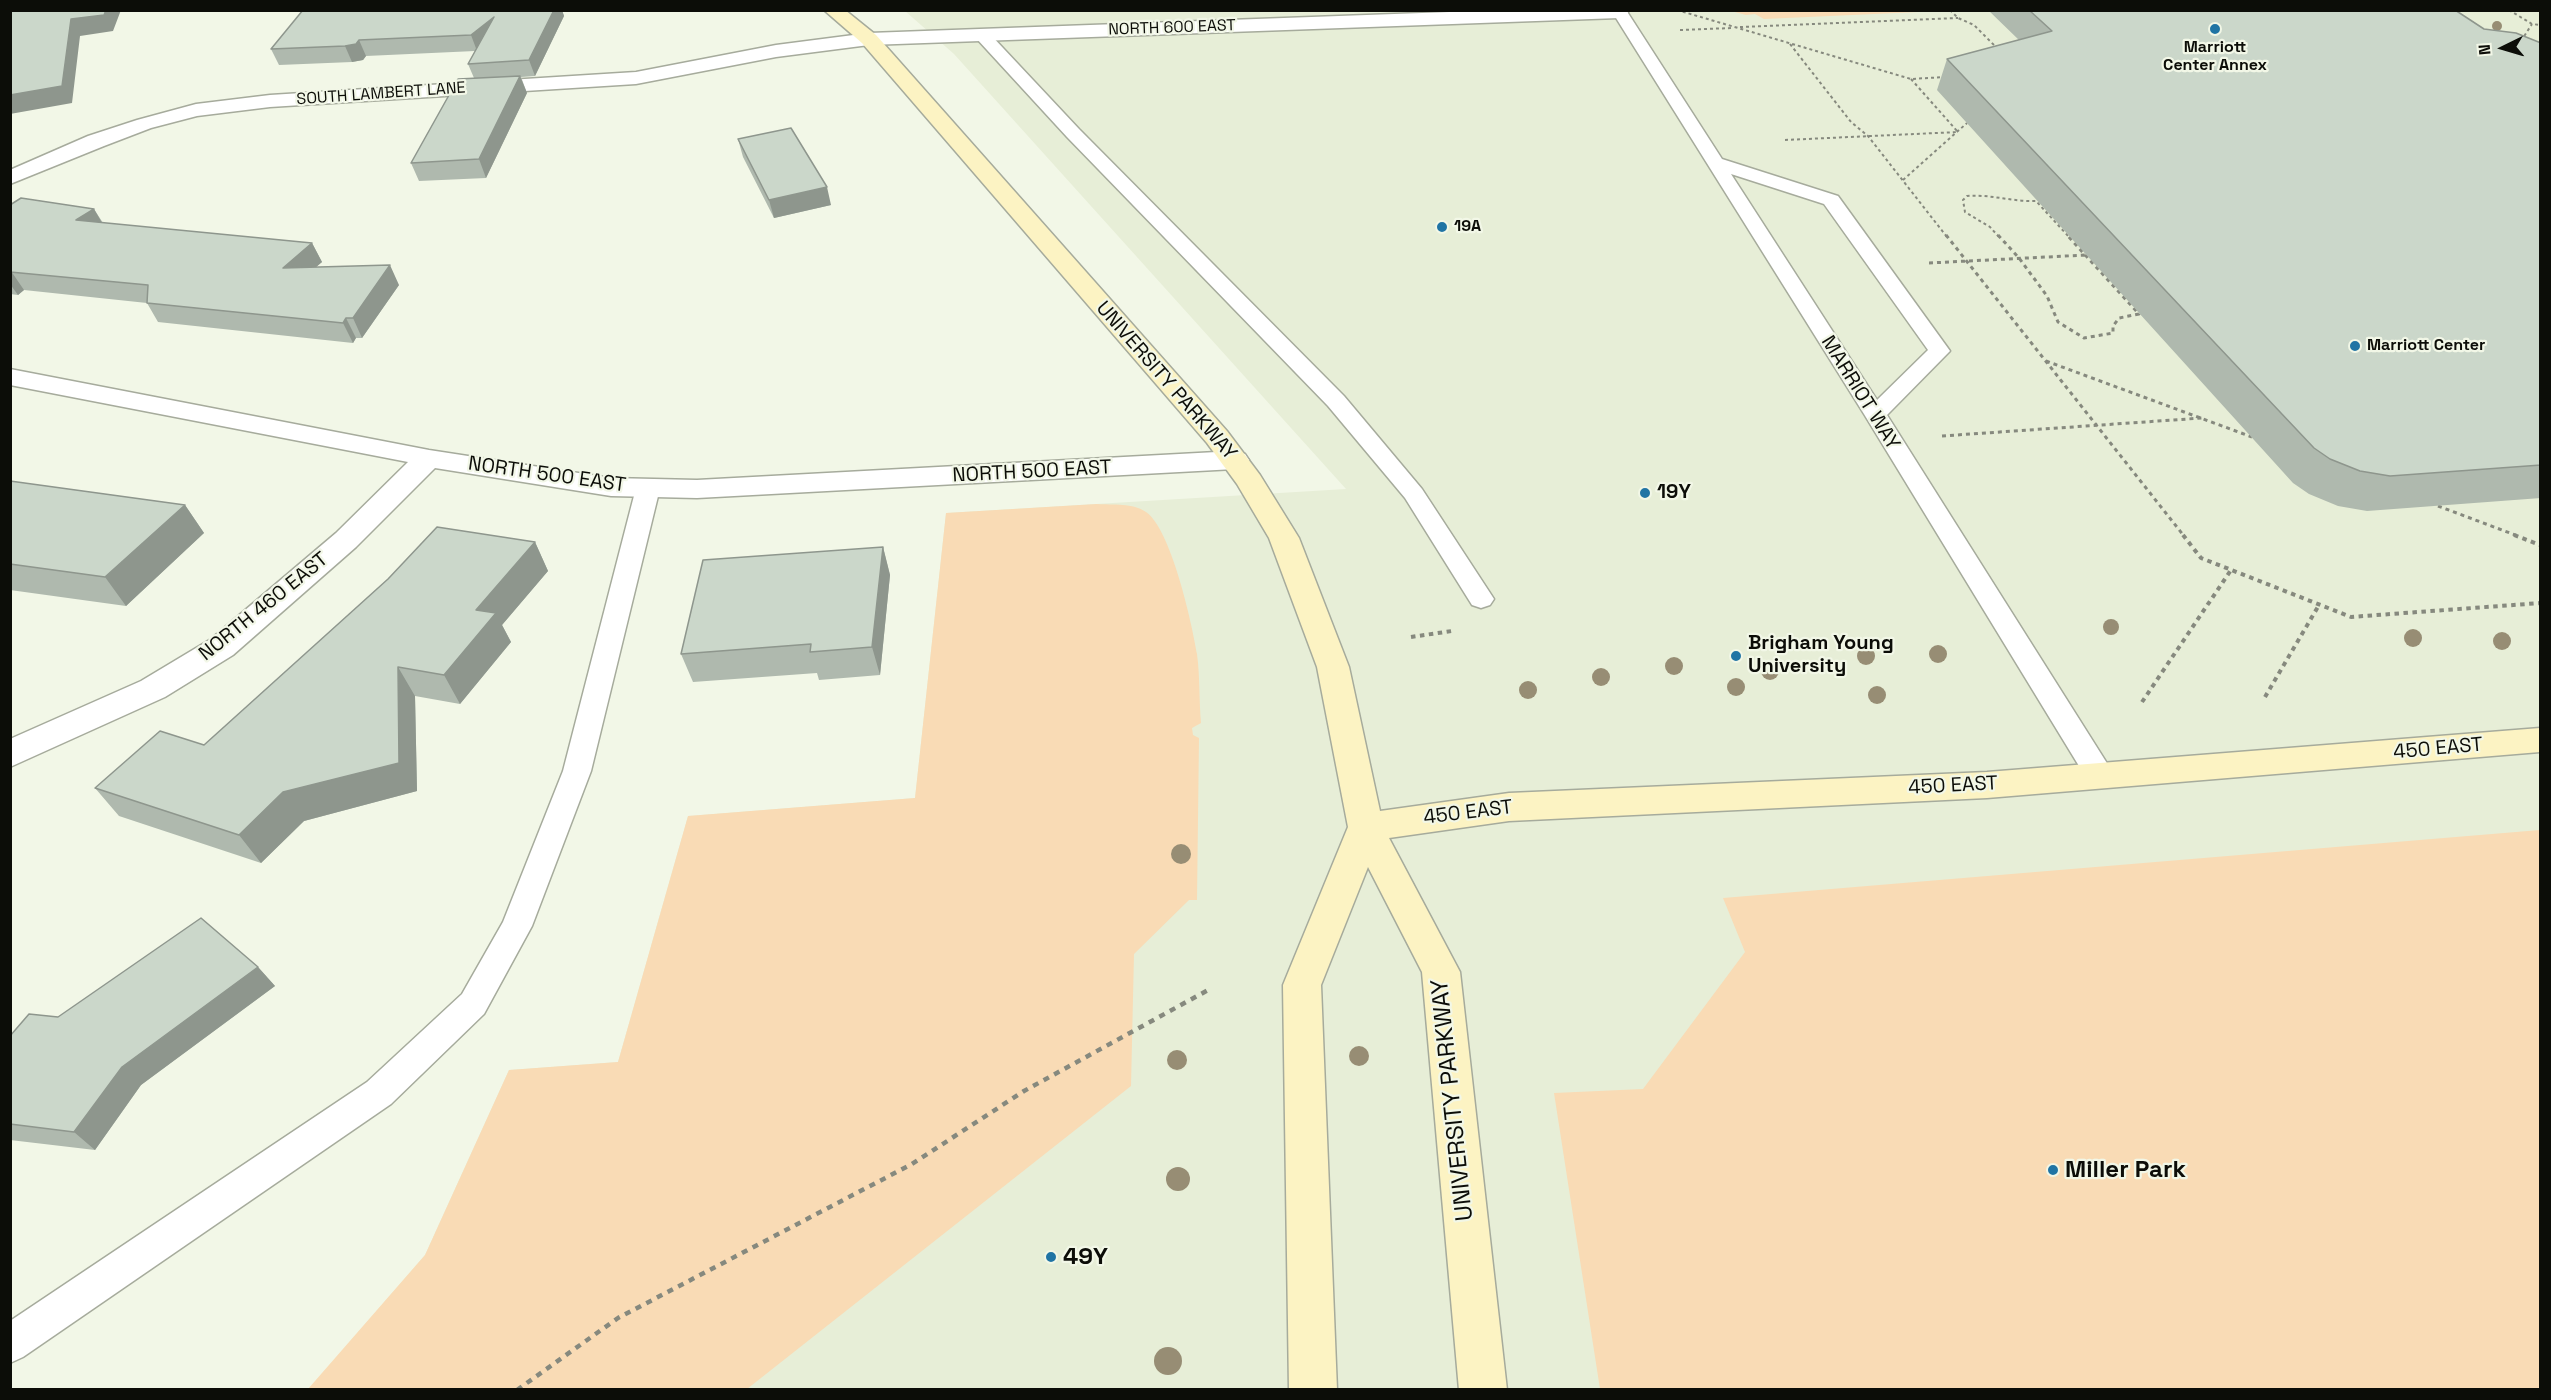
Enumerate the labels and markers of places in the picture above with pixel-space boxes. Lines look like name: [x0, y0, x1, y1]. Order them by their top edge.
marker: Marriott Center Annex: [2208, 22, 2222, 36]
place label: Marriott Center Annex: [2163, 38, 2267, 76]
place label: 19A: [1454, 217, 1481, 237]
marker: 19A: [1435, 220, 1449, 234]
place label: Marriott Center: [2367, 336, 2485, 356]
marker: Marriott Center: [2348, 339, 2362, 353]
place label: 19Y: [1657, 481, 1691, 505]
marker: 19Y: [1638, 486, 1652, 500]
place label: Brigham Young University: [1748, 632, 1894, 679]
marker: Brigham Young University: [1729, 649, 1743, 663]
place label: Miller Park: [2065, 1156, 2186, 1184]
marker: Miller Park: [2046, 1163, 2060, 1177]
place label: 49Y: [1063, 1243, 1108, 1271]
marker: 49Y: [1044, 1250, 1058, 1264]

